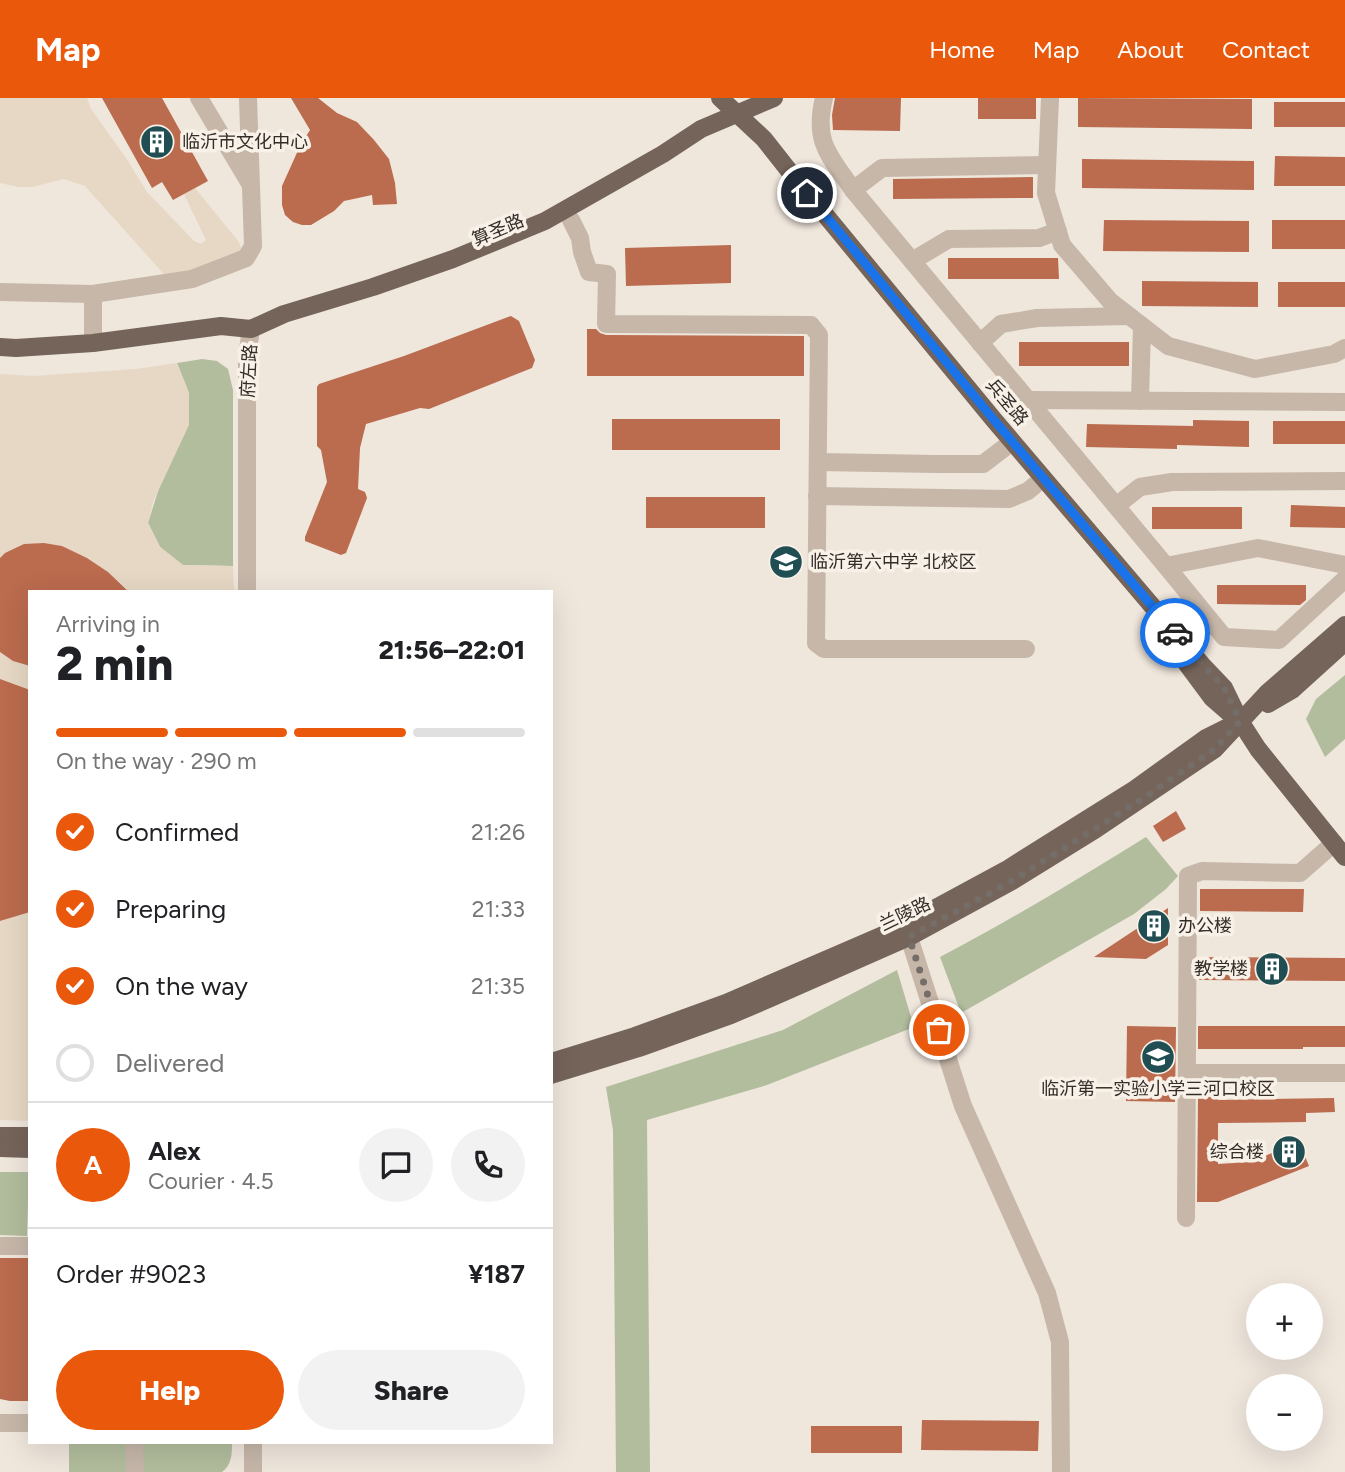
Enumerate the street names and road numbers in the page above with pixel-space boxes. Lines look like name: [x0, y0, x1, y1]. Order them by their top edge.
street label: 算圣路: [469, 209, 527, 251]
street label: 府左路: [237, 343, 261, 399]
street label: 兵圣路: [981, 374, 1033, 430]
street label: 兰陵路: [876, 892, 934, 936]

